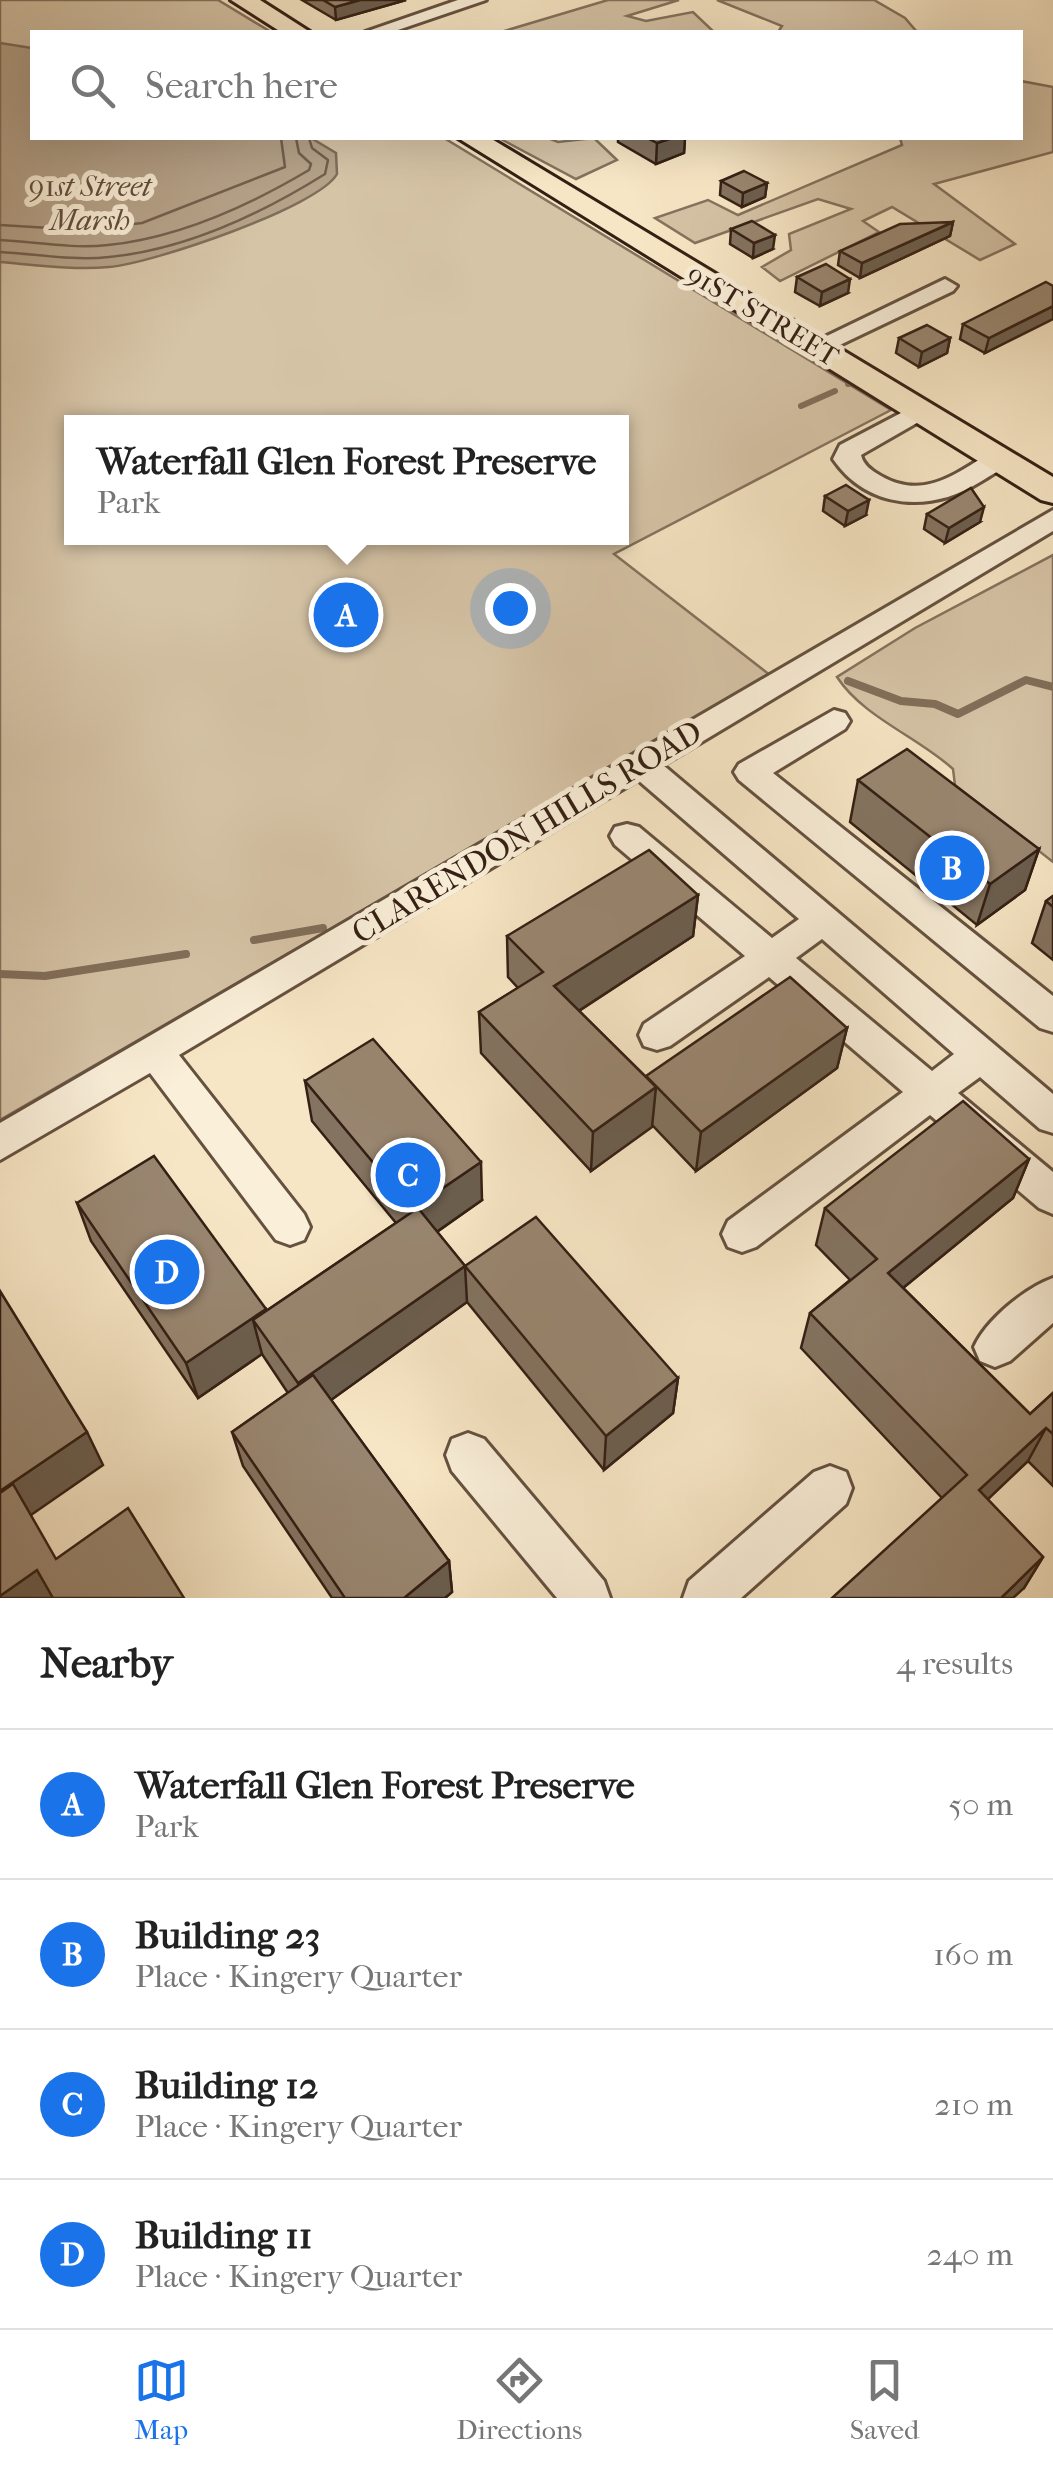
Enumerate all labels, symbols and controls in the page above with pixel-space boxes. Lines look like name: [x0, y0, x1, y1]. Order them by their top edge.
search box: [30, 30, 1023, 140]
icon: search: [65, 58, 120, 113]
text: Search here: [145, 63, 338, 108]
water label: 91st Street Marsh: [29, 169, 153, 238]
street label: 91ST STREET: [681, 257, 846, 374]
popup: [64, 415, 629, 545]
text: Waterfall Glen Forest Preserve: [97, 439, 596, 484]
text: Park: [97, 484, 160, 521]
pin: A: [314, 578, 378, 652]
your location: [485, 583, 536, 634]
street label: CLARENDON HILLS ROAD: [345, 713, 709, 951]
pin: B: [920, 830, 984, 906]
pin: C: [376, 1138, 440, 1212]
pin: D: [134, 1234, 200, 1310]
text: Nearby: [40, 1639, 172, 1688]
text: 4 results: [896, 1645, 1013, 1682]
text: Waterfall Glen Forest Preserve: [135, 1763, 635, 1808]
text: A: [62, 1786, 83, 1823]
text: 50 m: [948, 1786, 1013, 1823]
text: Park: [135, 1808, 199, 1845]
text: Building 23: [135, 1913, 320, 1958]
text: B: [62, 1936, 83, 1973]
text: 160 m: [933, 1936, 1013, 1973]
text: Place · Kingery Quarter: [135, 1958, 462, 1995]
text: Building 12: [135, 2063, 318, 2108]
text: C: [62, 2086, 83, 2123]
text: 210 m: [934, 2086, 1013, 2123]
text: Place · Kingery Quarter: [135, 2108, 462, 2145]
text: Building 11: [135, 2213, 312, 2258]
text: D: [60, 2236, 85, 2273]
text: 240 m: [927, 2236, 1013, 2273]
text: Place · Kingery Quarter: [135, 2258, 462, 2295]
tab: Map: [134, 2353, 189, 2446]
tab: Directions: [456, 2353, 582, 2446]
tab: Saved: [850, 2353, 919, 2446]

